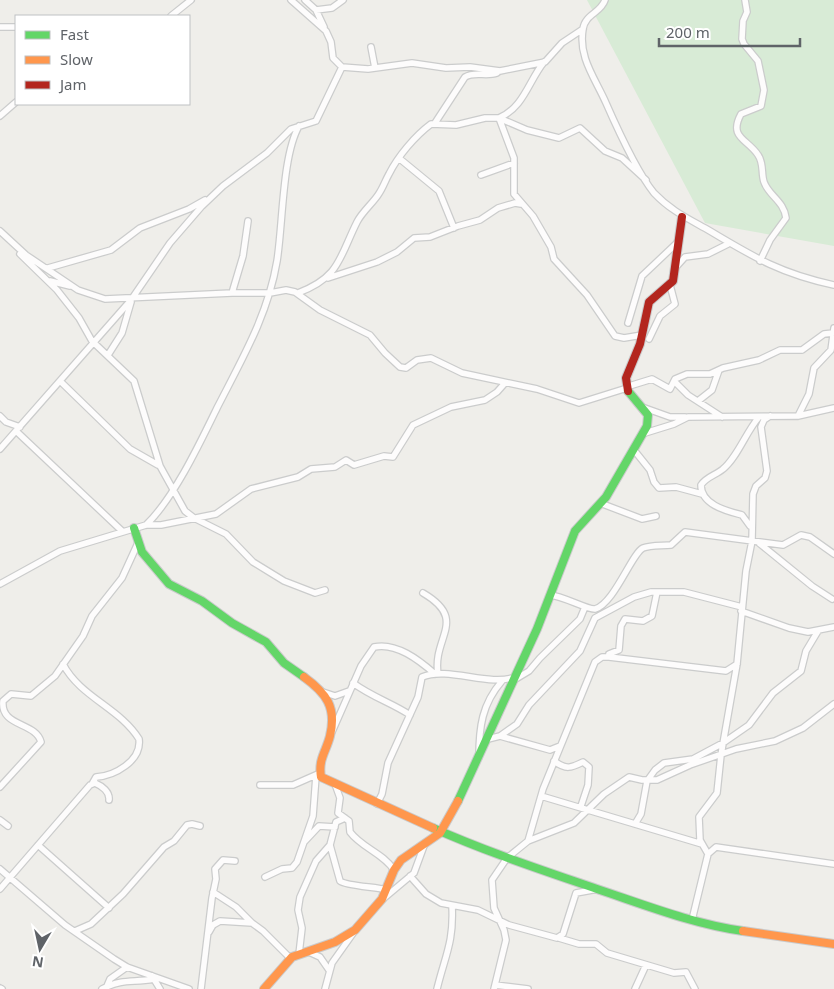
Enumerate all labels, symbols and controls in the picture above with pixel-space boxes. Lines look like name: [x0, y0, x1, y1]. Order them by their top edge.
legend: [15, 15, 190, 105]
scale bar: [659, 15, 800, 47]
text: 200 m: [666, 22, 710, 42]
text: Fast: [60, 24, 89, 44]
text: Slow: [60, 49, 93, 69]
text: Jam: [58, 74, 87, 94]
north arrow: [15, 924, 65, 974]
text: N: [31, 952, 45, 973]

